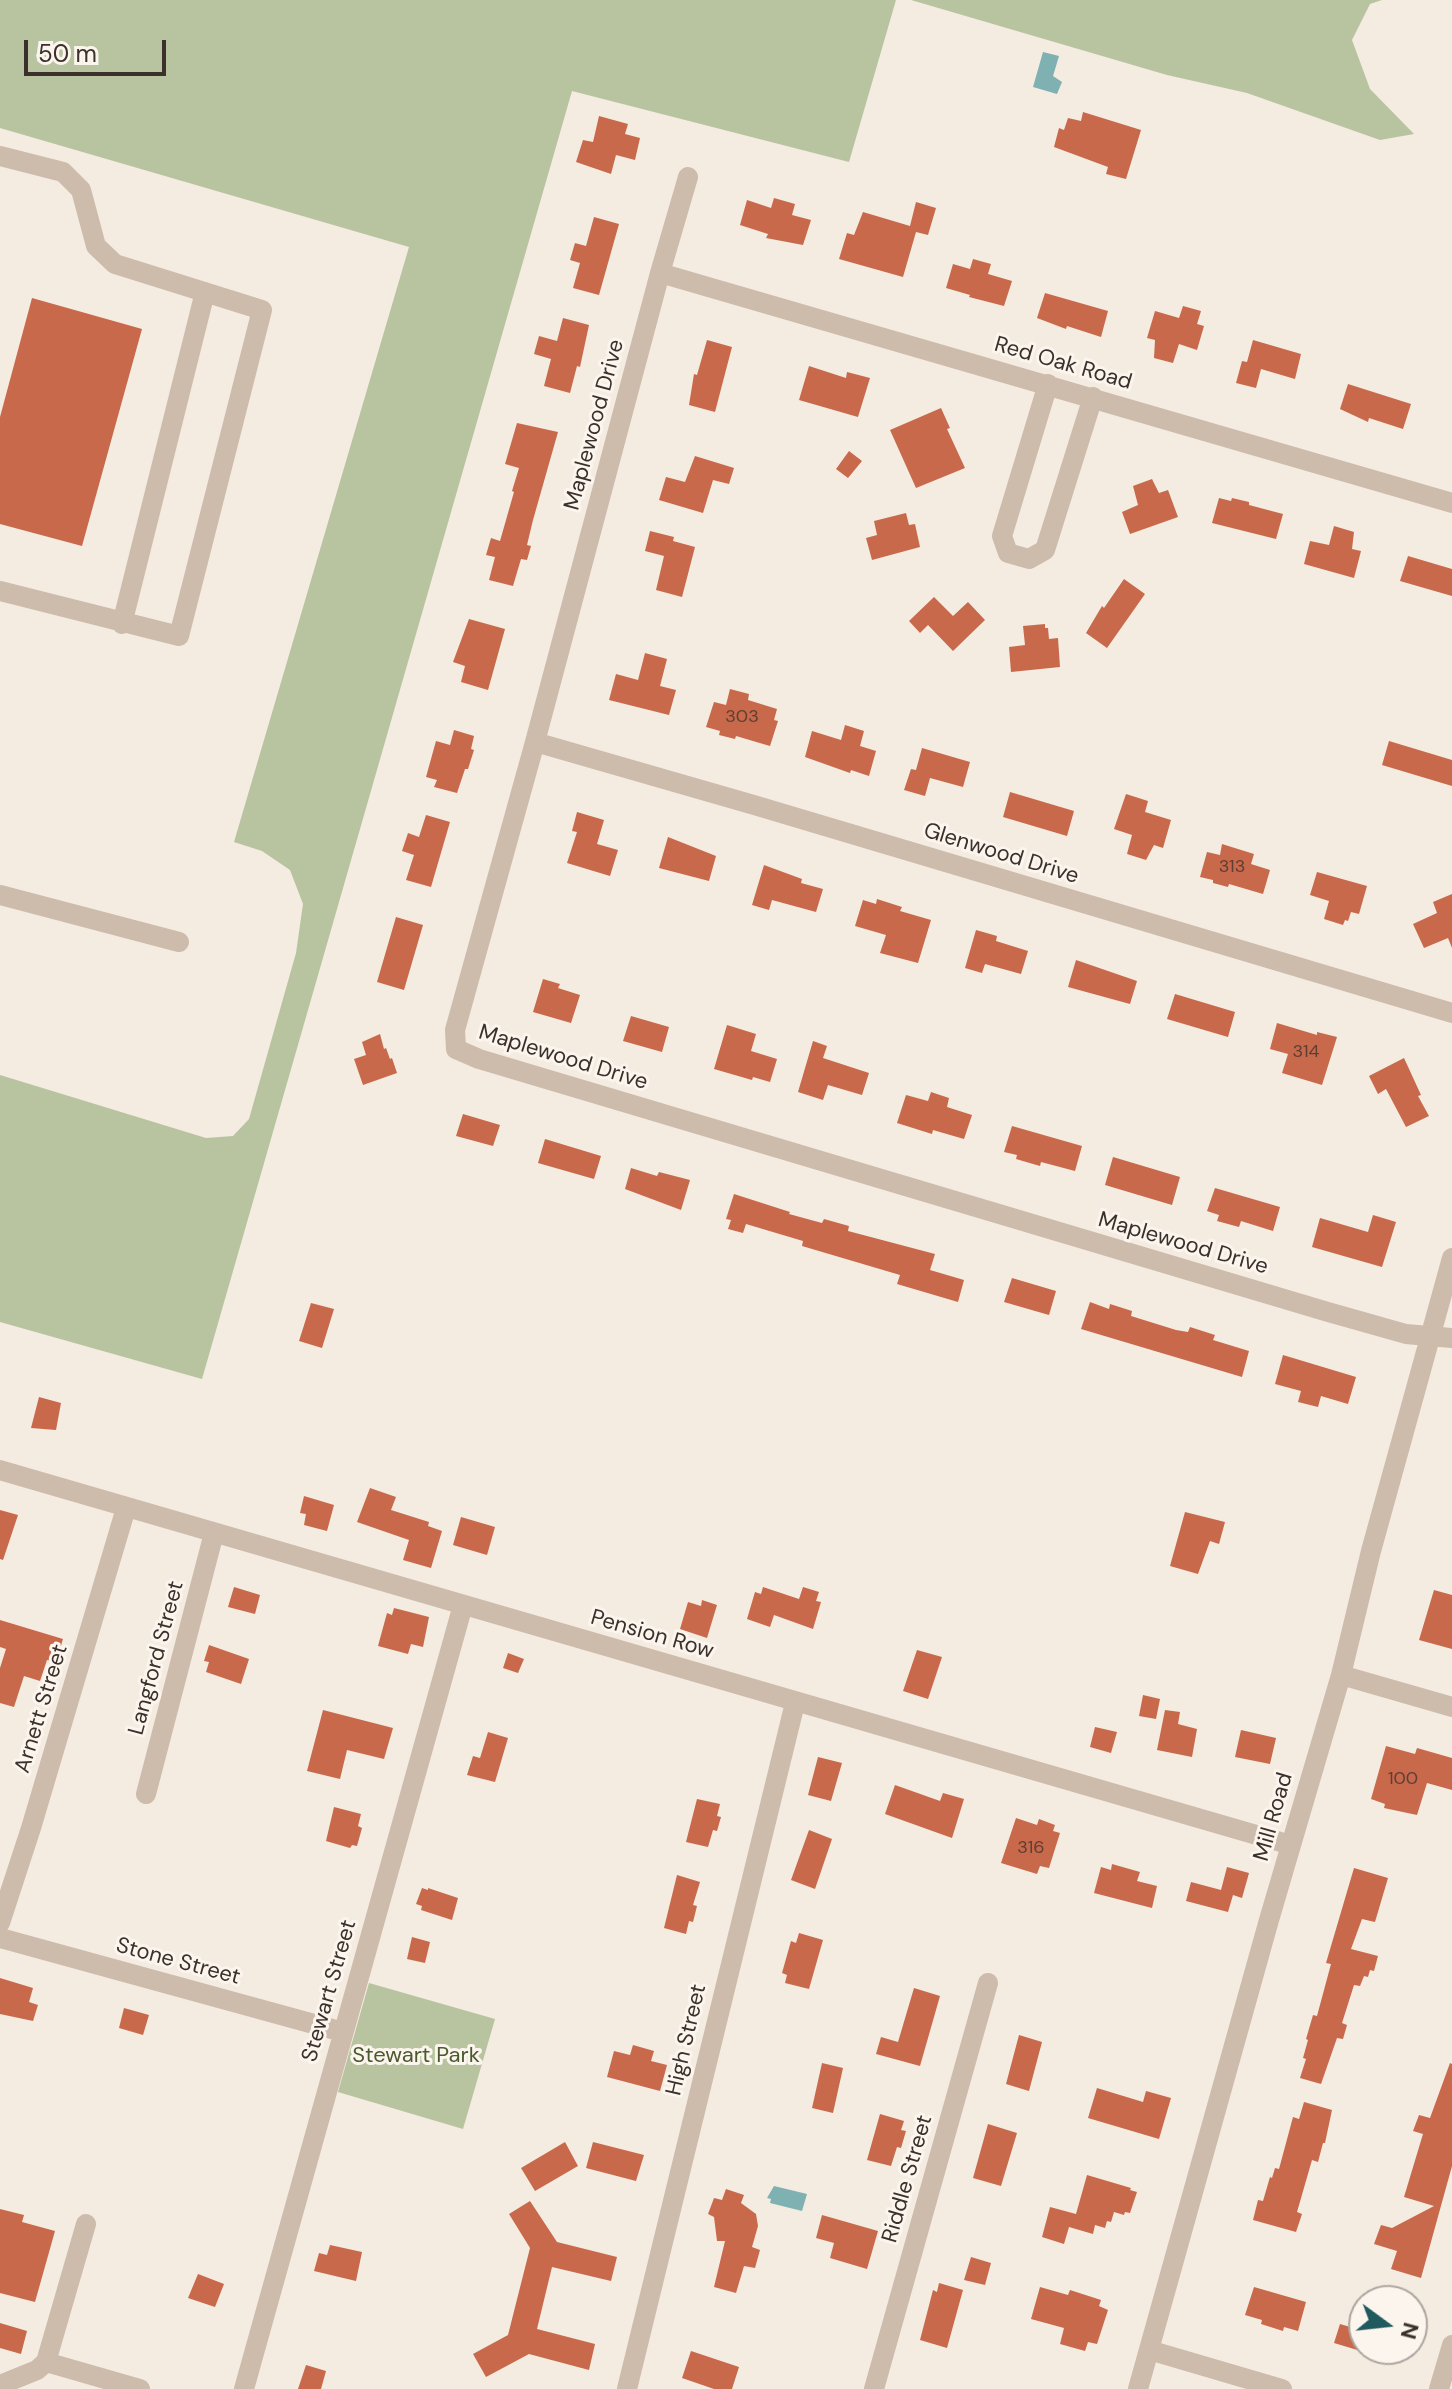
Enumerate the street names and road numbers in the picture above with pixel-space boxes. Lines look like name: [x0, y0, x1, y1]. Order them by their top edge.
street label: Red Oak Road: [991, 332, 1135, 396]
street label: Maplewood Drive: [560, 337, 630, 513]
street label: Glenwood Drive: [920, 818, 1082, 890]
street label: Maplewood Drive: [475, 1020, 651, 1096]
street label: Maplewood Drive: [1095, 1207, 1271, 1281]
street label: Langford Street: [124, 1578, 190, 1738]
street label: Pension Row: [587, 1605, 717, 1665]
street label: Arnett Street: [10, 1642, 74, 1776]
street label: Mill Road: [1249, 1770, 1299, 1864]
street label: Stewart Street: [297, 1917, 363, 2065]
street label: Stone Street: [113, 1933, 243, 1991]
street label: High Street: [661, 1982, 713, 2098]
street label: Riddle Street: [877, 2112, 939, 2246]

